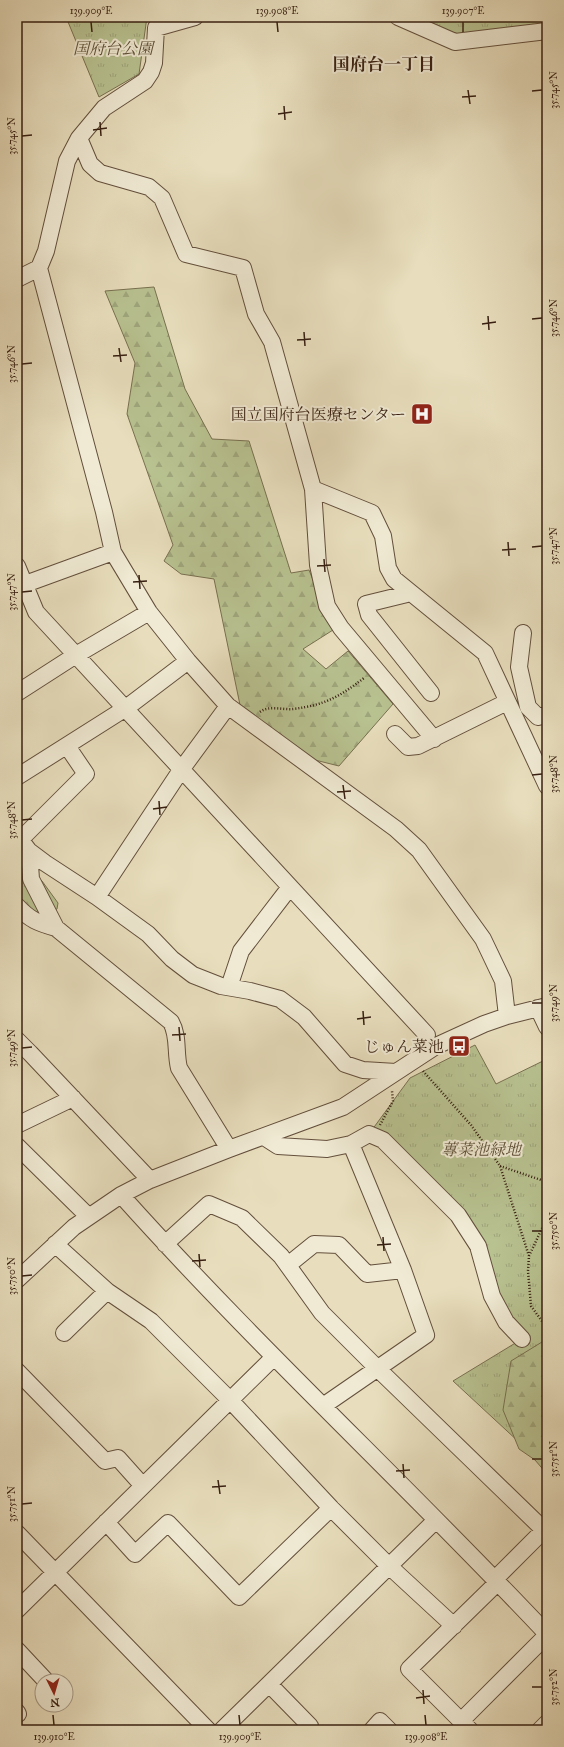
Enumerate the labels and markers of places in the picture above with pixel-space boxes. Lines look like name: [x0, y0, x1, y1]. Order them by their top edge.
hospital icon: 国立国府台医療センター: [409, 401, 435, 427]
place label: 国立国府台医療センター: [231, 405, 406, 424]
bus stop icon: じゅん菜池: [446, 1033, 472, 1059]
place label: じゅん菜池: [364, 1037, 444, 1056]

